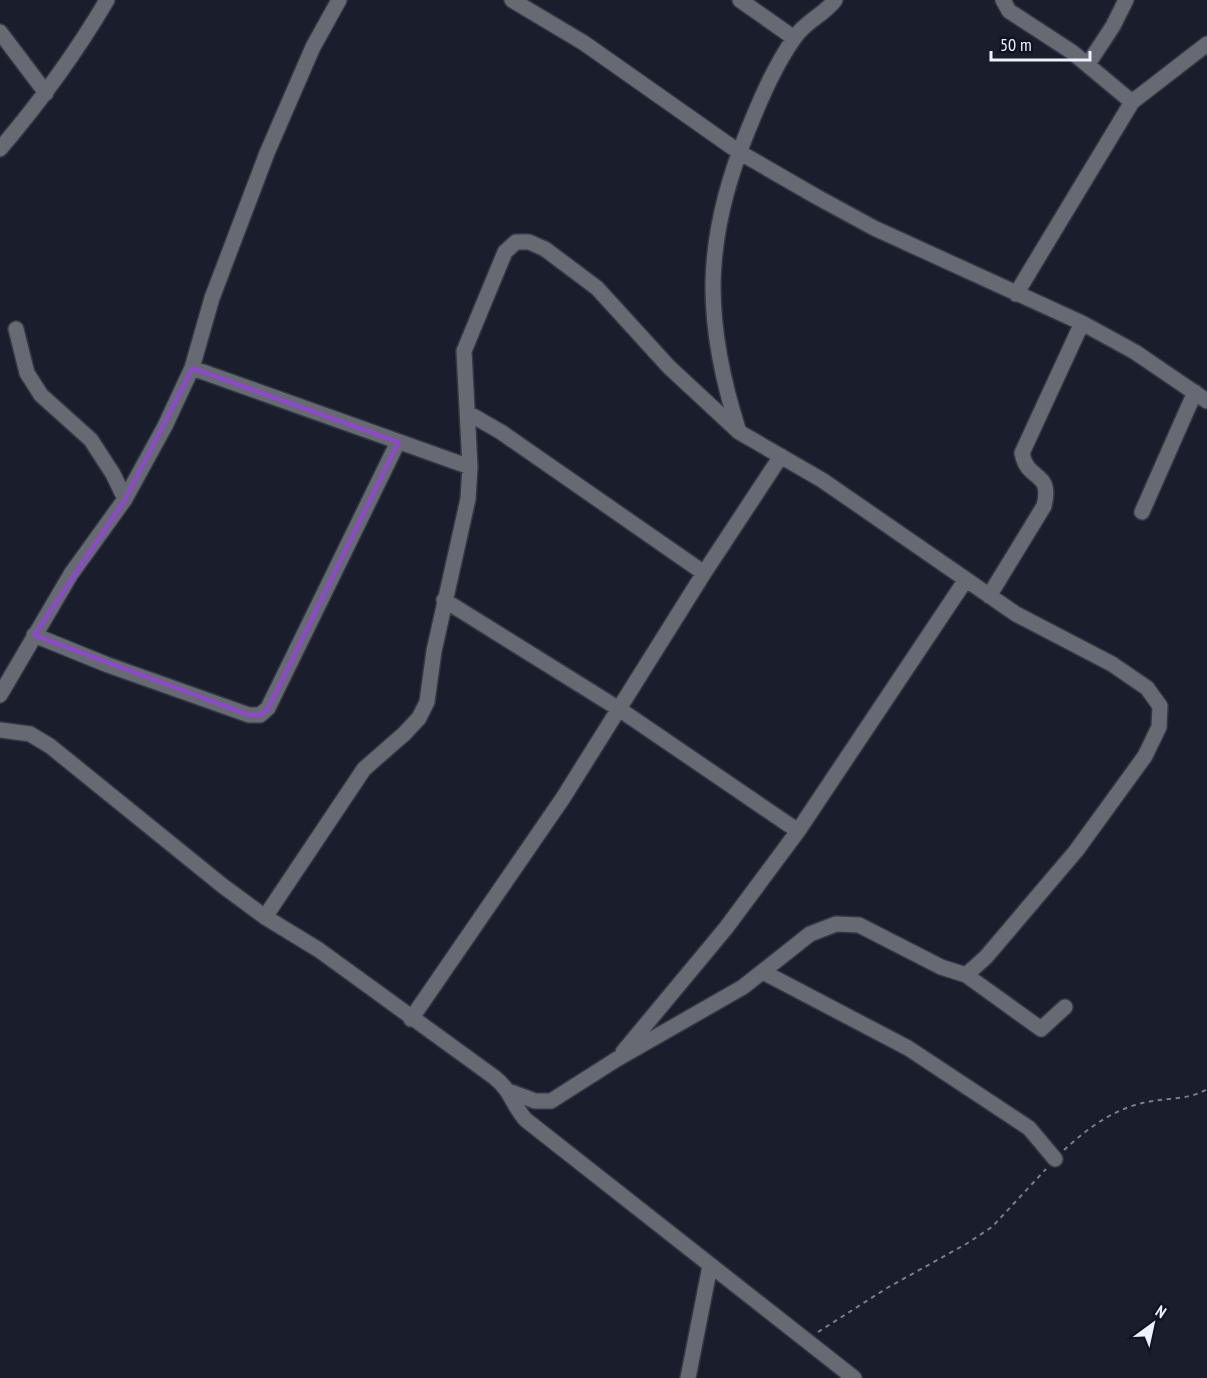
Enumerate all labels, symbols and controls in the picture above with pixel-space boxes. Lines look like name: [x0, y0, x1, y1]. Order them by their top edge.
scale bar: [991, 24, 1090, 62]
text: 50 m: [1000, 33, 1032, 56]
north arrow: [1123, 1294, 1183, 1354]
text: N: [1152, 1301, 1170, 1322]

